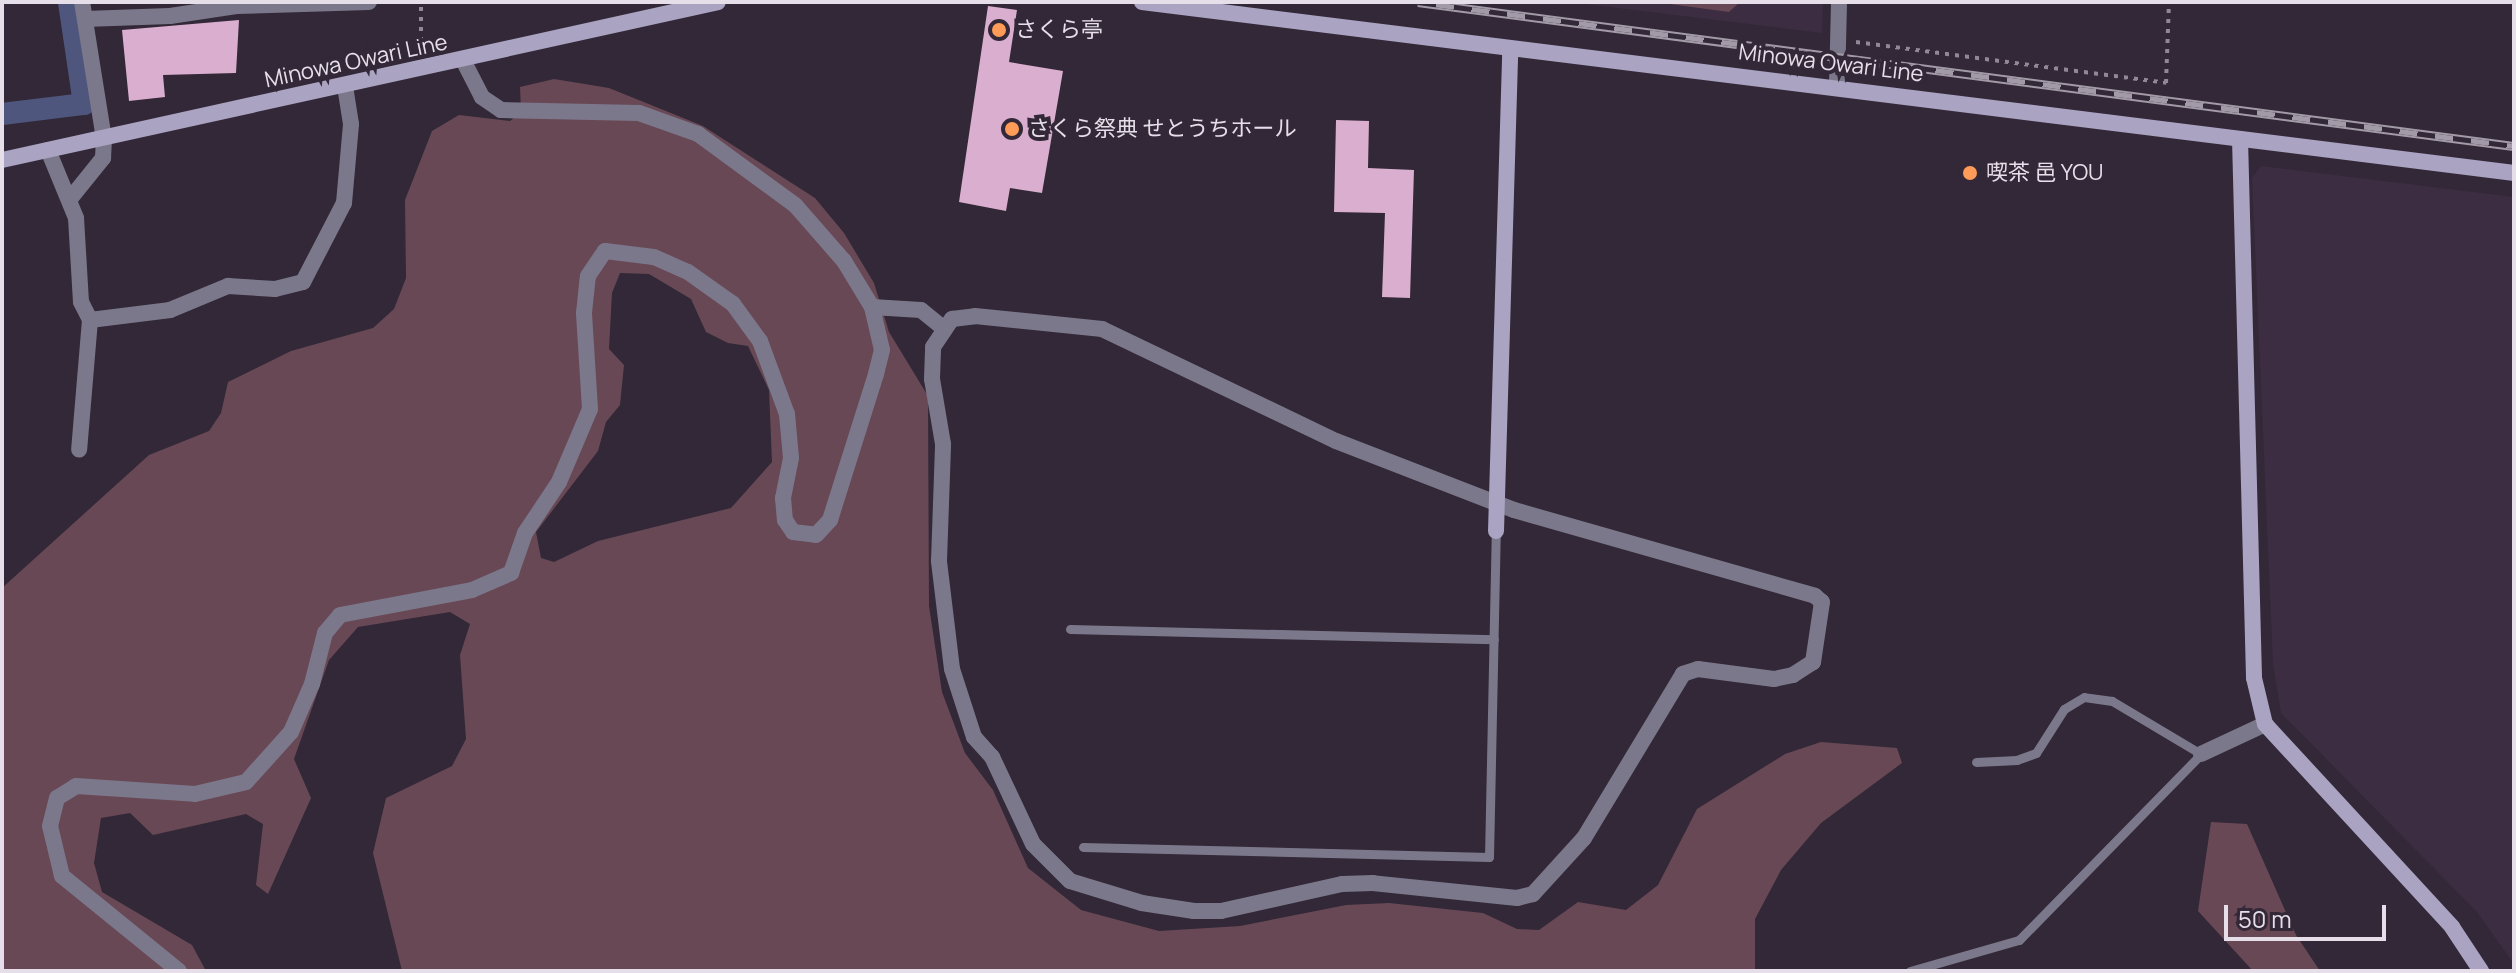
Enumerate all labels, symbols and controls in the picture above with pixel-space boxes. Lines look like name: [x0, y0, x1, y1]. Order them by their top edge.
place label: さくら亭: [1015, 17, 1103, 43]
marker: さくら亭: [990, 21, 1008, 39]
street label: Minowa Owari Line: [262, 29, 450, 93]
street label: Minowa Owari Line: [1737, 39, 1925, 87]
place label: さくら祭典 せとうちホール: [1028, 116, 1296, 142]
marker: さくら祭典 せとうちホール: [1003, 120, 1021, 138]
place label: 喫茶 邑 YOU: [1986, 160, 2104, 186]
marker: 喫茶 邑 YOU: [1961, 164, 1979, 182]
scale bar: [2228, 889, 2390, 939]
text: 50 m: [2238, 902, 2292, 935]

